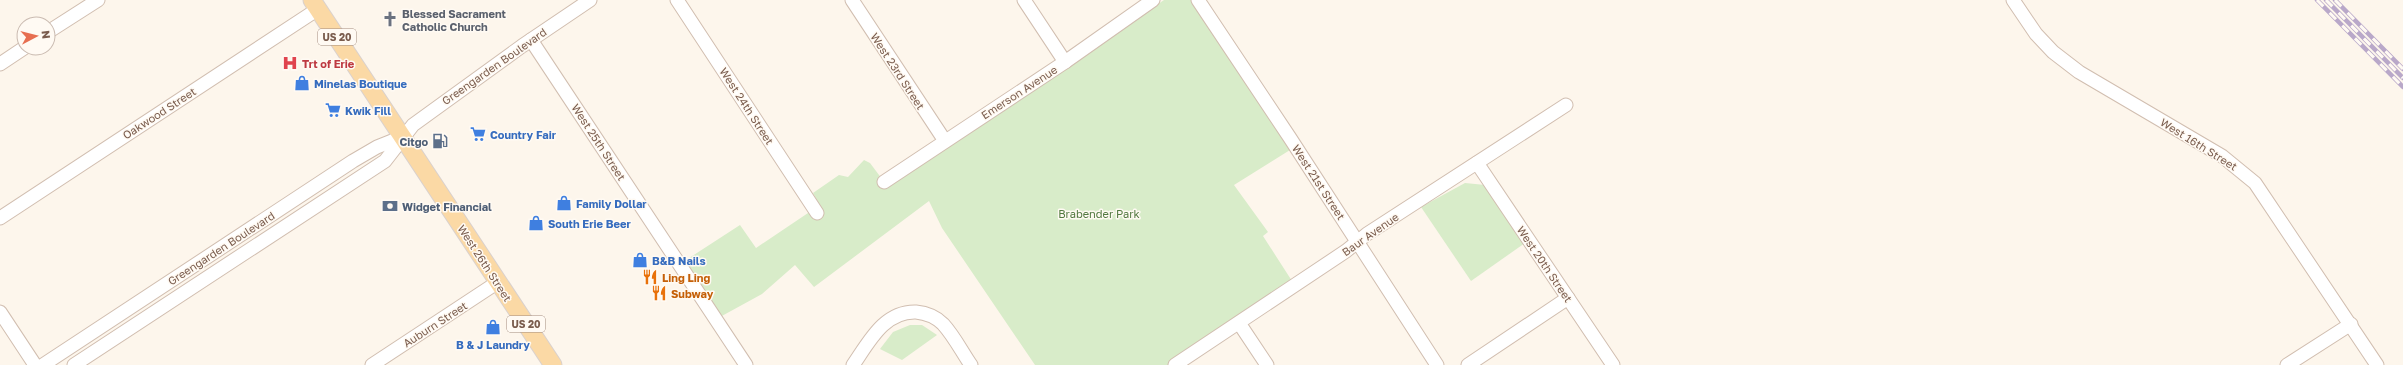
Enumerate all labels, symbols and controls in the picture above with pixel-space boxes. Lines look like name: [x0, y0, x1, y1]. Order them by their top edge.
place label: Blessed Sacrament Catholic Church: [402, 7, 507, 33]
church icon: Blessed Sacrament Catholic Church: [381, 10, 399, 28]
north arrow: [16, 16, 56, 56]
street label: Greengarden Boulevard: [439, 25, 549, 107]
road number: US 20: [318, 29, 356, 45]
text: N: [39, 30, 53, 40]
street label: West 23rd Street: [868, 30, 928, 112]
hospital icon: Trt of Erie: [281, 54, 299, 72]
place label: Trt of Erie: [302, 57, 355, 70]
street label: Emerson Avenue: [979, 63, 1059, 121]
street label: West 24th Street: [717, 65, 777, 147]
shop icon: Minelas Boutique: [293, 74, 311, 92]
place label: Minelas Boutique: [314, 77, 408, 90]
street label: Oakwood Street: [120, 84, 198, 142]
supermarket icon: Kwik Fill: [324, 101, 342, 119]
street label: West 25th Street: [569, 101, 629, 183]
place label: Kwik Fill: [345, 104, 391, 117]
street label: West 16th Street: [2158, 115, 2240, 173]
supermarket icon: Country Fair: [469, 125, 487, 143]
place label: Country Fair: [490, 128, 557, 141]
fuel station icon: Citgo: [431, 132, 449, 150]
place label: Citgo: [399, 135, 428, 148]
street label: West 21st Street: [1290, 142, 1348, 222]
shop icon: Family Dollar: [555, 194, 573, 212]
bank icon: Widget Financial: [381, 197, 399, 215]
place label: Family Dollar: [576, 197, 647, 210]
place label: Widget Financial: [402, 200, 492, 213]
park label: Brabender Park: [1058, 207, 1140, 220]
street label: Greengarden Boulevard: [165, 209, 277, 287]
street label: Baur Avenue: [1339, 210, 1401, 258]
shop icon: South Erie Beer: [527, 214, 545, 232]
place label: South Erie Beer: [548, 217, 631, 230]
street label: West 26th Street: [455, 222, 515, 304]
street label: West 20th Street: [1515, 223, 1575, 305]
shop icon: B&B Nails: [631, 251, 649, 269]
place label: B&B Nails: [652, 254, 706, 267]
restaurant icon: Ling Ling: [641, 268, 659, 286]
place label: Ling Ling: [662, 271, 710, 284]
restaurant icon: Subway: [650, 284, 668, 302]
place label: Subway: [671, 287, 714, 300]
street label: Auburn Street: [401, 299, 469, 349]
road number: US 20: [507, 316, 545, 332]
shop icon: B & J Laundry: [484, 318, 502, 336]
place label: B & J Laundry: [456, 338, 530, 351]

